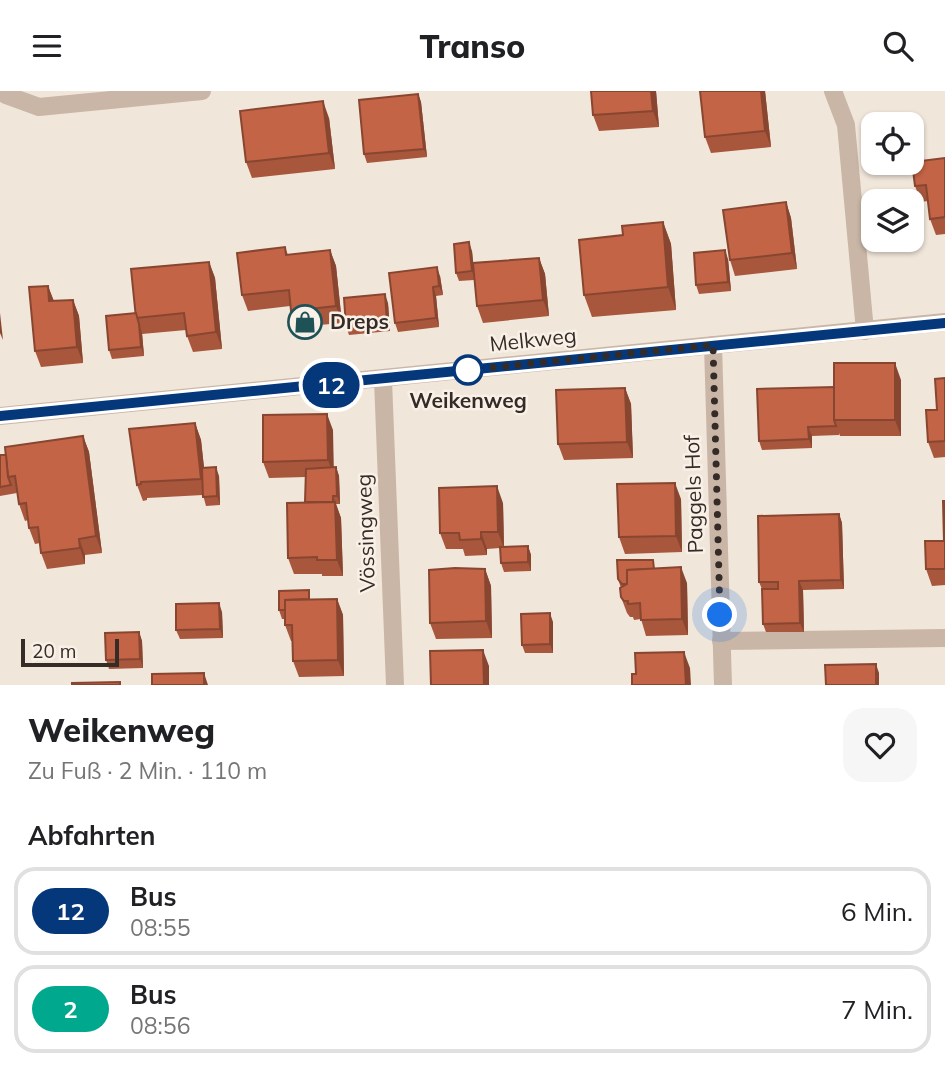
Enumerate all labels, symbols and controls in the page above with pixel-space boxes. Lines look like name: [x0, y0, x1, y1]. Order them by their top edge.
text: Transo: [420, 26, 525, 66]
icon: menu: [28, 27, 66, 65]
icon: search: [879, 27, 917, 65]
map controls: [861, 112, 924, 252]
button: locate: [861, 112, 924, 175]
button: layers: [861, 189, 924, 252]
shop icon: Dreps: [286, 303, 324, 341]
place label: Dreps: [330, 308, 389, 334]
street label: Melkweg: [488, 322, 578, 356]
marker: Weikenweg: [453, 355, 483, 385]
line badge: 12: [300, 362, 362, 408]
text: 12: [317, 370, 345, 400]
place label: Weikenweg: [409, 387, 527, 413]
street label: Paggels Hof: [678, 433, 708, 554]
street label: Vössingweg: [350, 473, 380, 593]
your location: [702, 597, 737, 632]
scale bar: [21, 636, 119, 668]
text: 20 m: [32, 639, 76, 663]
button: heart: [843, 708, 917, 782]
text: Weikenweg: [28, 709, 215, 750]
text: Zu Fuß · 2 Min. · 110 m: [28, 756, 267, 785]
text: Abfahrten: [28, 819, 155, 852]
text: Bus: [130, 880, 176, 913]
text: 6 Min.: [841, 895, 913, 928]
text: 12: [56, 896, 85, 926]
text: 08:55: [130, 913, 190, 942]
text: Bus: [130, 978, 176, 1011]
text: 7 Min.: [841, 993, 913, 1026]
text: 2: [63, 994, 78, 1024]
text: 08:56: [130, 1011, 190, 1040]

